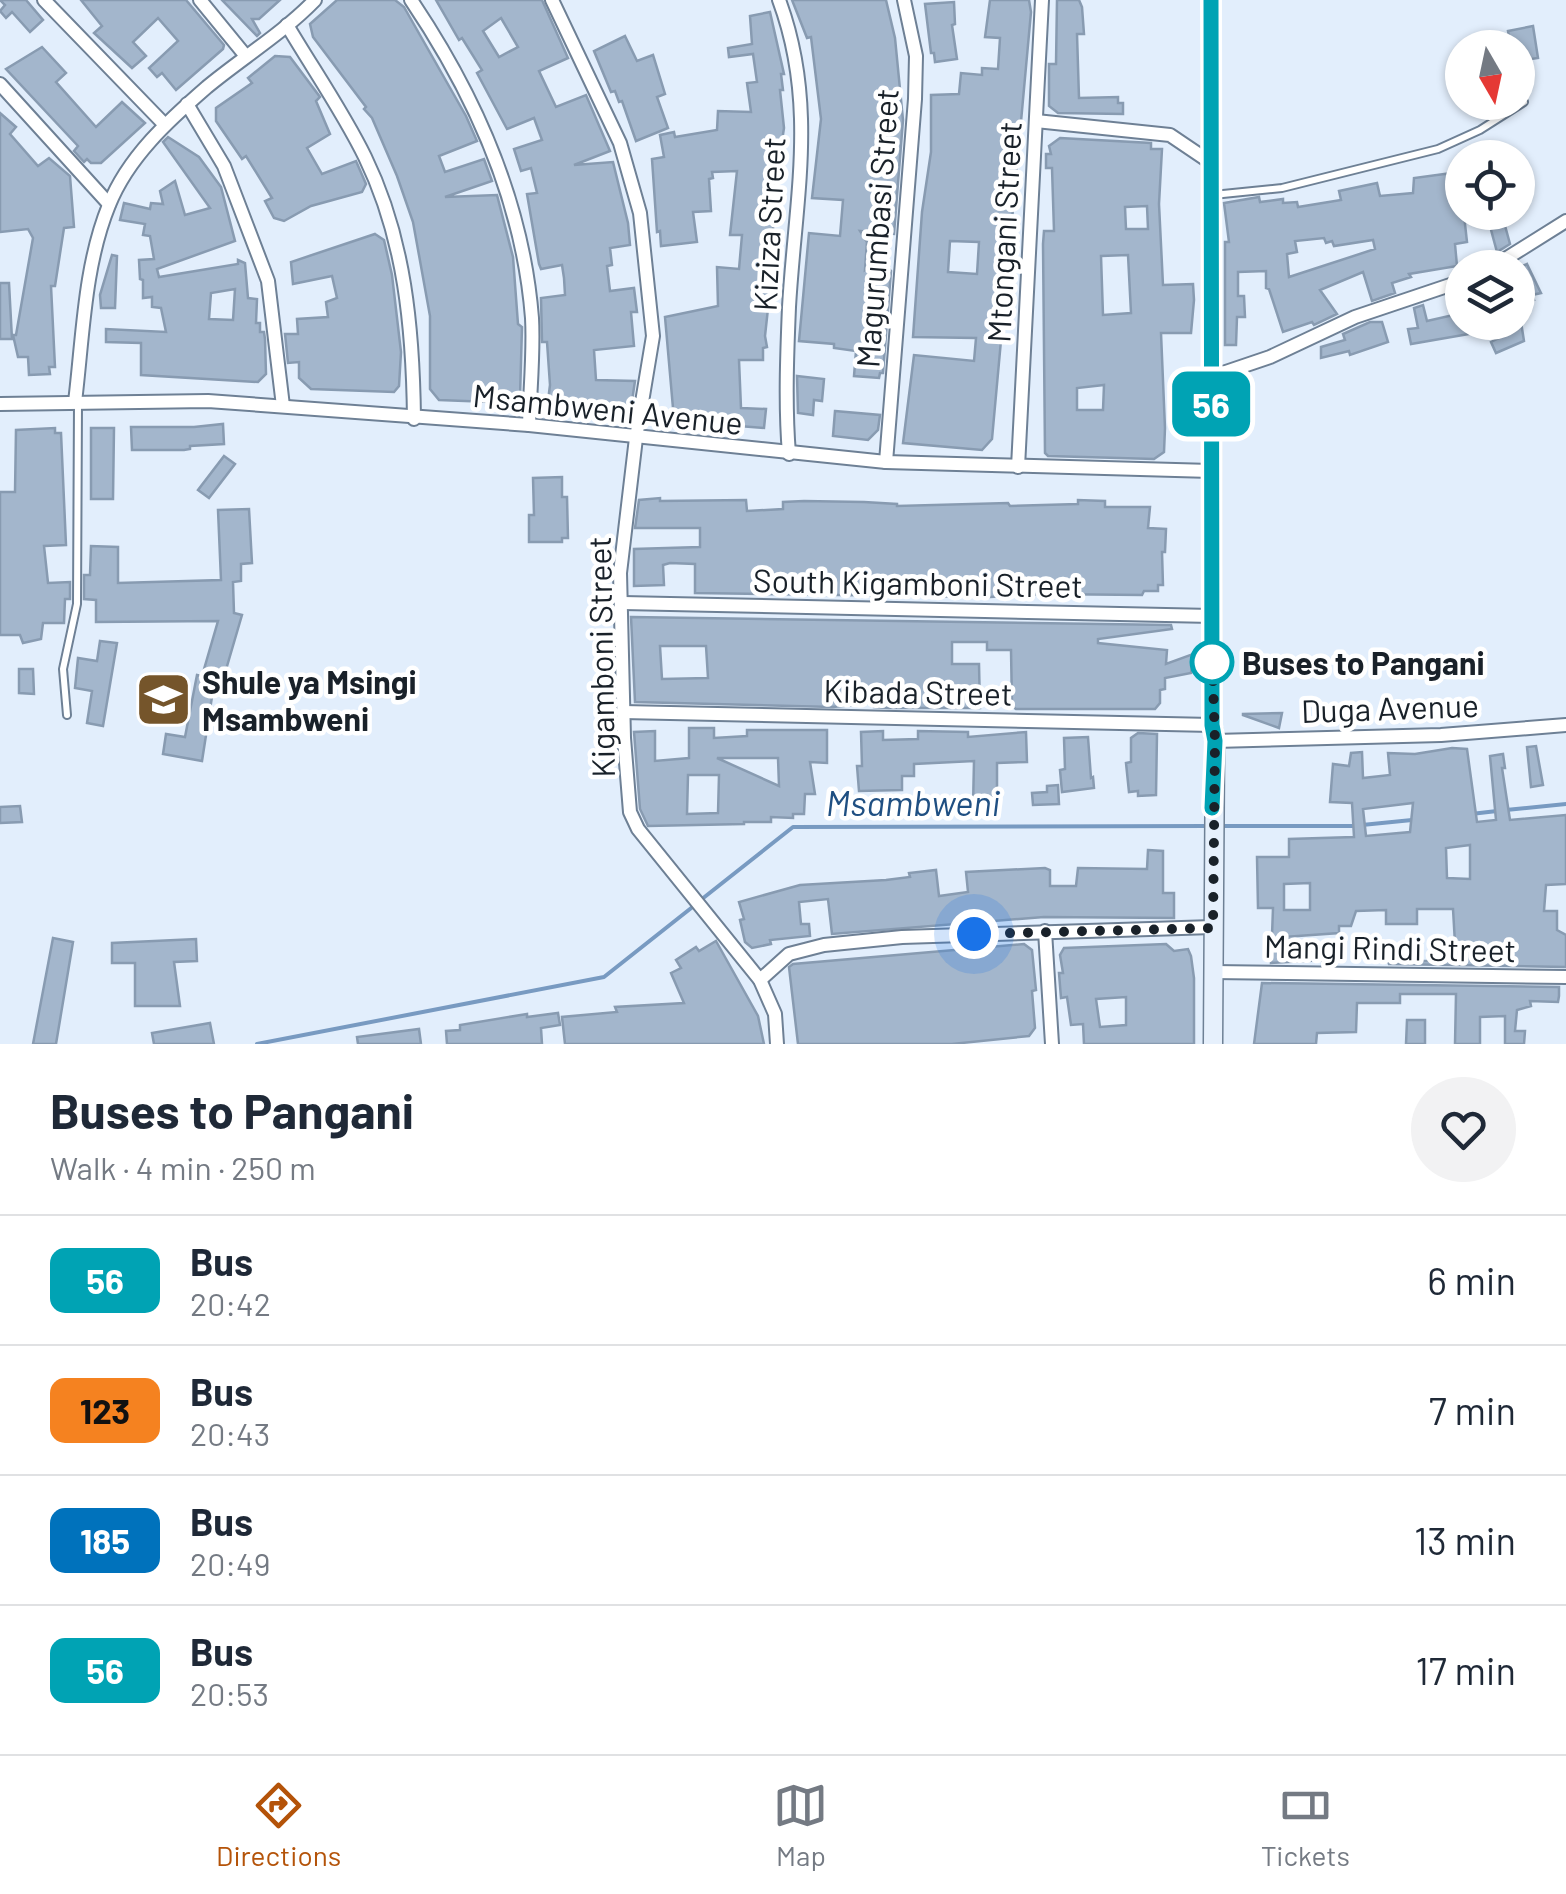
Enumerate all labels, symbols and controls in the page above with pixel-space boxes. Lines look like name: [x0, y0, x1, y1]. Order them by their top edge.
north arrow: [1445, 30, 1535, 120]
map controls: [1445, 30, 1535, 340]
street label: Magurumbasi Street: [847, 87, 905, 369]
street label: Mtongani Street: [978, 120, 1028, 344]
street label: Kiziza Street: [744, 136, 792, 312]
button: locate: [1445, 140, 1535, 230]
button: layers: [1445, 250, 1535, 340]
line badge: 56: [1166, 372, 1256, 436]
street label: Msambweni Avenue: [471, 375, 745, 441]
text: 56: [1192, 383, 1230, 425]
street label: Kigamboni Street: [579, 536, 621, 778]
street label: South Kigamboni Street: [753, 560, 1083, 604]
marker: Buses to Pangani: [1191, 641, 1233, 683]
place label: Buses to Pangani: [1242, 643, 1485, 681]
place label: Shule ya Msingi Msambweni: [202, 662, 417, 737]
school or university icon: Shule ya Msingi Msambweni: [133, 669, 193, 729]
street label: Kibada Street: [823, 670, 1013, 712]
street label: Duga Avenue: [1300, 685, 1480, 729]
water label: Msambweni: [826, 781, 1000, 823]
your location: [949, 909, 999, 959]
street label: Mangi Rindi Street: [1264, 926, 1516, 968]
button: heart: [1411, 1077, 1516, 1182]
text: Buses to Pangani: [50, 1081, 414, 1139]
text: Walk · 4 min · 250 m: [50, 1148, 316, 1186]
text: Bus: [190, 1238, 253, 1284]
text: 6 min: [1427, 1257, 1516, 1303]
text: 56: [86, 1259, 124, 1301]
text: 20:42: [190, 1284, 271, 1322]
text: Bus: [190, 1368, 253, 1414]
text: 7 min: [1429, 1387, 1516, 1433]
text: 123: [80, 1389, 130, 1431]
text: 20:43: [190, 1414, 270, 1452]
text: Bus: [190, 1498, 253, 1544]
text: 13 min: [1414, 1517, 1516, 1563]
text: 185: [80, 1519, 130, 1561]
text: 20:49: [190, 1544, 270, 1582]
text: Bus: [190, 1628, 253, 1674]
text: 17 min: [1416, 1647, 1516, 1693]
text: 56: [86, 1649, 124, 1691]
text: 20:53: [190, 1674, 269, 1712]
tab: Directions: [216, 1778, 341, 1872]
tab: Map: [773, 1778, 828, 1872]
tab: Tickets: [1261, 1778, 1350, 1872]

